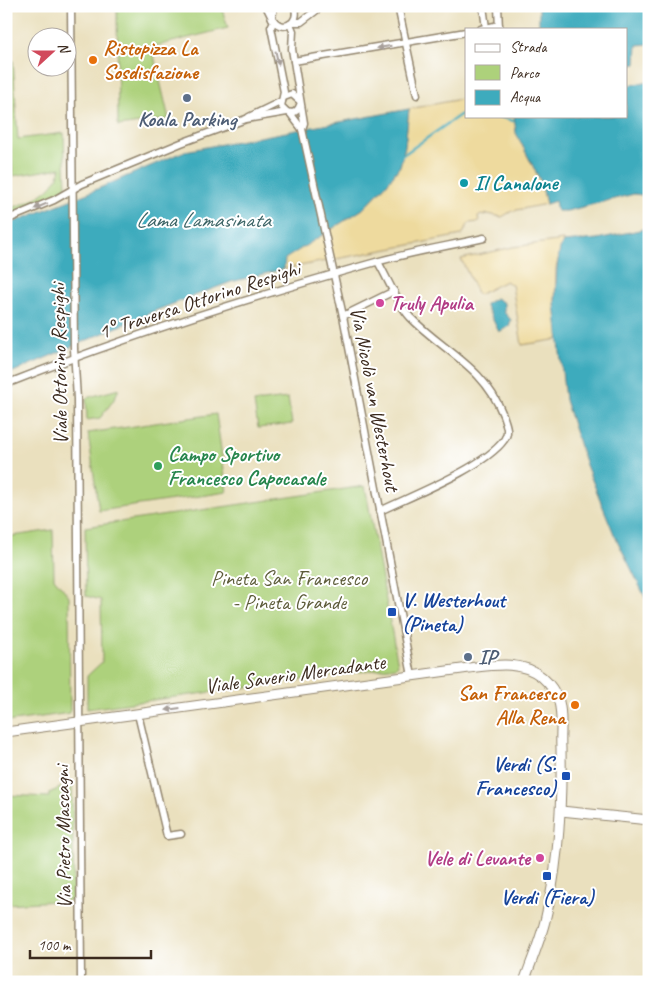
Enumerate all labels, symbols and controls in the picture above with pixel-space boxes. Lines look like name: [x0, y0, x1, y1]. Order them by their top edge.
north arrow: [28, 28, 78, 78]
legend: [465, 28, 628, 118]
place label: Ristopizza La Sosdisfazione: [103, 35, 200, 85]
text: Strada: [510, 38, 547, 57]
text: N: [54, 40, 74, 57]
one-way arrow: [376, 43, 392, 51]
one-way arrow: [273, 51, 281, 66]
marker: Ristopizza La Sosdisfazione: [87, 54, 99, 66]
text: Parco: [510, 64, 541, 83]
text: Acqua: [510, 88, 541, 107]
marker: Koala Parking: [181, 92, 193, 104]
place label: Koala Parking: [138, 106, 239, 132]
place label: Il Canalone: [474, 170, 559, 196]
marker: Il Canalone: [458, 177, 470, 189]
one-way arrow: [34, 202, 48, 210]
water label: Lama Lamasinata: [136, 206, 273, 234]
street label: 1° Traversa Ottorino Respighi: [95, 254, 306, 345]
street label: Viale Ottorino Respighi: [45, 280, 73, 445]
place label: Truly Apulia: [390, 290, 475, 316]
marker: Truly Apulia: [374, 297, 386, 309]
street label: Via Nicolò van Westerhout: [344, 305, 406, 495]
place label: Campo Sportivo Francesco Capocasale: [168, 441, 327, 491]
marker: Campo Sportivo Francesco Capocasale: [152, 460, 164, 472]
park label: Pineta San Francesco - Pineta Grande: [211, 565, 369, 615]
place label: V. Westerhout (Pineta): [402, 587, 508, 637]
marker: V. Westerhout (Pineta): [386, 606, 398, 618]
place label: IP: [478, 644, 500, 670]
street label: Viale Saverio Mercadante: [203, 648, 388, 699]
marker: IP: [462, 651, 474, 663]
place label: San Francesco Alla Rena: [458, 680, 567, 730]
marker: San Francesco Alla Rena: [569, 699, 581, 711]
one-way arrow: [165, 705, 181, 713]
place label: Verdi (S. Francesco): [475, 751, 558, 801]
street label: Via Pietro Mascagni: [49, 762, 77, 909]
marker: Verdi (S. Francesco): [560, 770, 572, 782]
place label: Vele di Levante: [425, 845, 532, 871]
marker: Vele di Levante: [534, 852, 546, 864]
marker: Verdi (Fiera): [541, 870, 553, 882]
place label: Verdi (Fiera): [500, 884, 596, 910]
scale bar: [30, 928, 151, 960]
text: 100 m: [38, 936, 72, 955]

